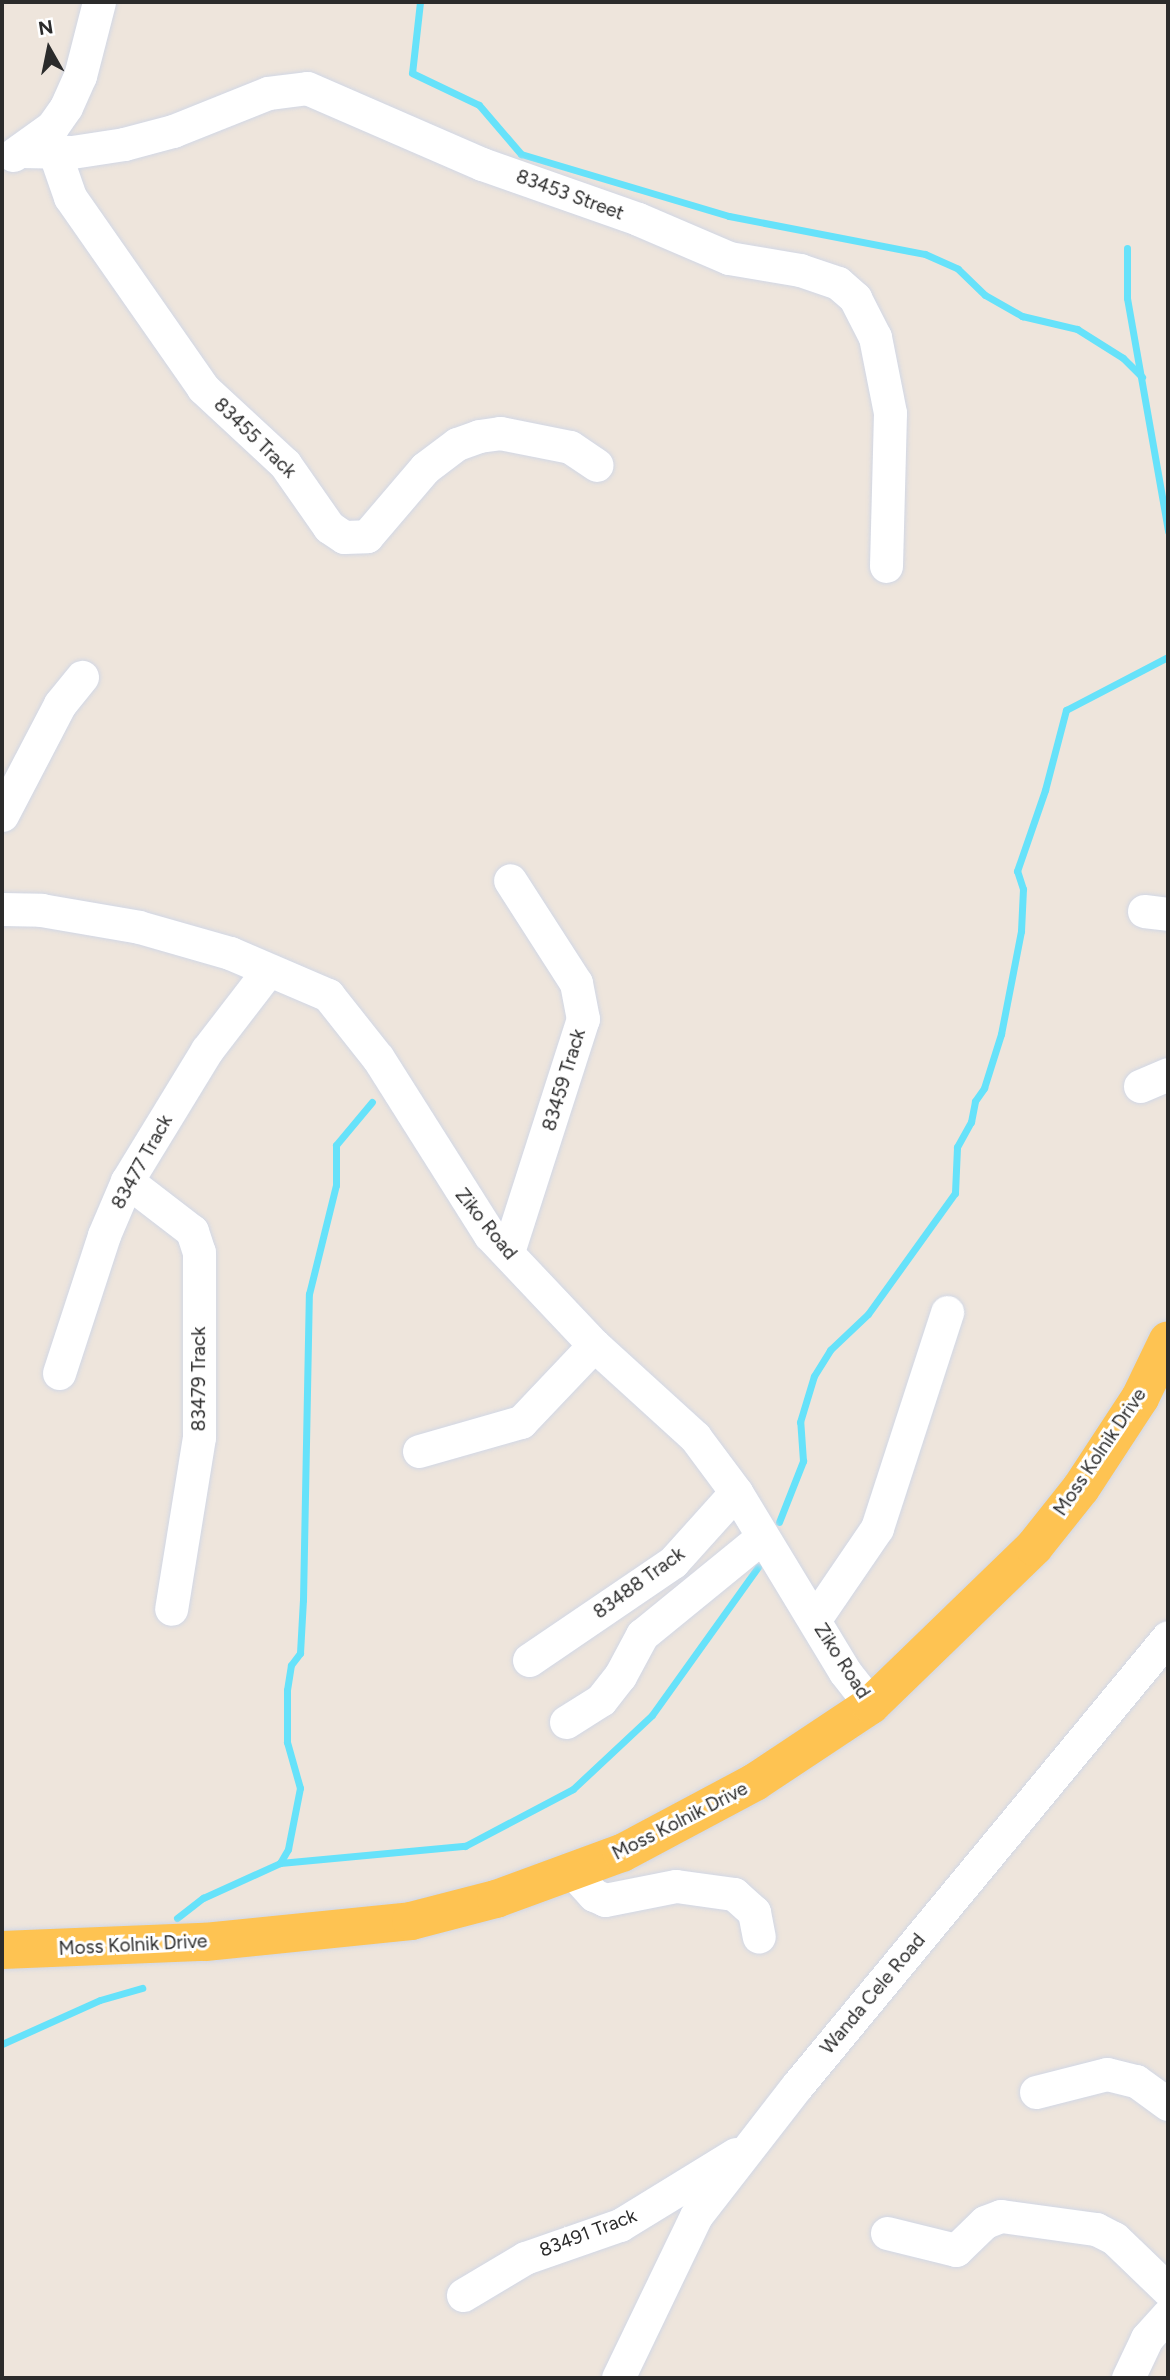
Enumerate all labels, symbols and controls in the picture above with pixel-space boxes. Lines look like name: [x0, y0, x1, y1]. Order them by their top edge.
north arrow: [14, 14, 84, 84]
text: N: [37, 15, 55, 40]
street label: 83453 Street: [513, 165, 627, 225]
street label: 83455 Track: [209, 393, 301, 483]
street label: 83459 Track: [538, 1026, 590, 1134]
street label: 83477 Track: [107, 1111, 177, 1213]
street label: Ziko Road: [450, 1184, 522, 1264]
street label: 83479 Track: [188, 1327, 210, 1431]
street label: Moss Kolnik Drive: [1049, 1384, 1151, 1520]
street label: 83488 Track: [589, 1542, 689, 1624]
street label: Ziko Road: [809, 1619, 875, 1703]
street label: Moss Kolnik Drive: [608, 1777, 752, 1865]
street label: Wanda Cele Road: [816, 1929, 930, 2059]
street label: Moss Kolnik Drive: [58, 1930, 208, 1960]
street label: 83491 Track: [536, 2204, 640, 2262]

